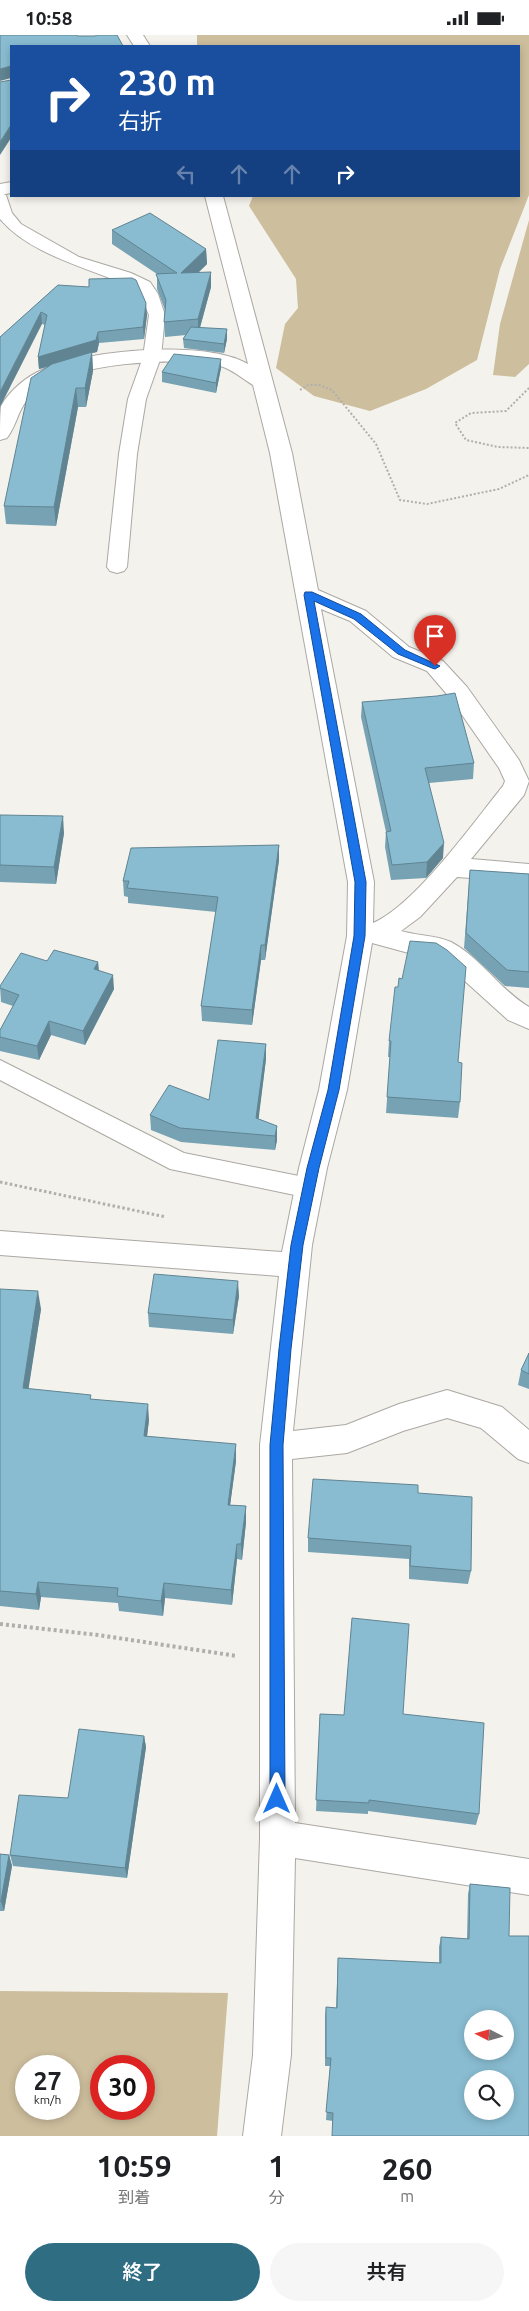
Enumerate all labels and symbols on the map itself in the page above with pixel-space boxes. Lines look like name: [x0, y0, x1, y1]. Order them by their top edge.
pin: [414, 615, 456, 666]
position arrow: [250, 1772, 302, 1824]
north arrow: [464, 2010, 514, 2060]
speed limit sign: 30: [90, 2055, 155, 2120]

